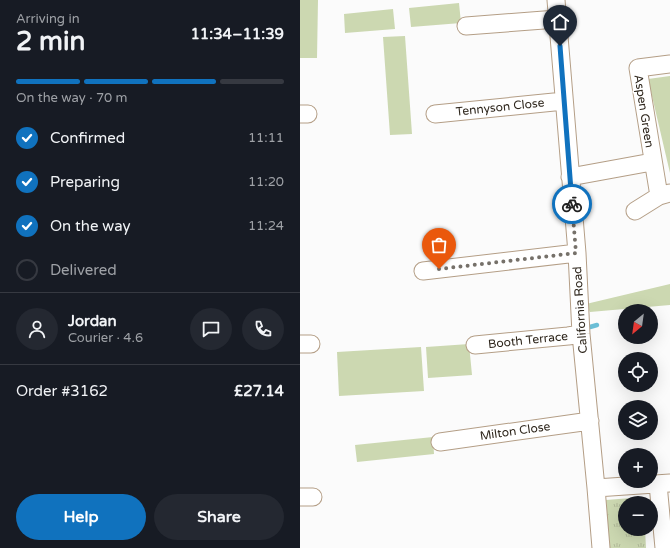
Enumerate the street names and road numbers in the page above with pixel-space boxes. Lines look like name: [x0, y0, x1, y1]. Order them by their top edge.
street label: Aspen Green: [631, 73, 657, 149]
street label: Tennyson Close: [455, 95, 545, 119]
street label: California Road: [570, 266, 590, 354]
street label: Booth Terrace: [487, 329, 569, 351]
street label: Milton Close: [479, 419, 551, 443]

